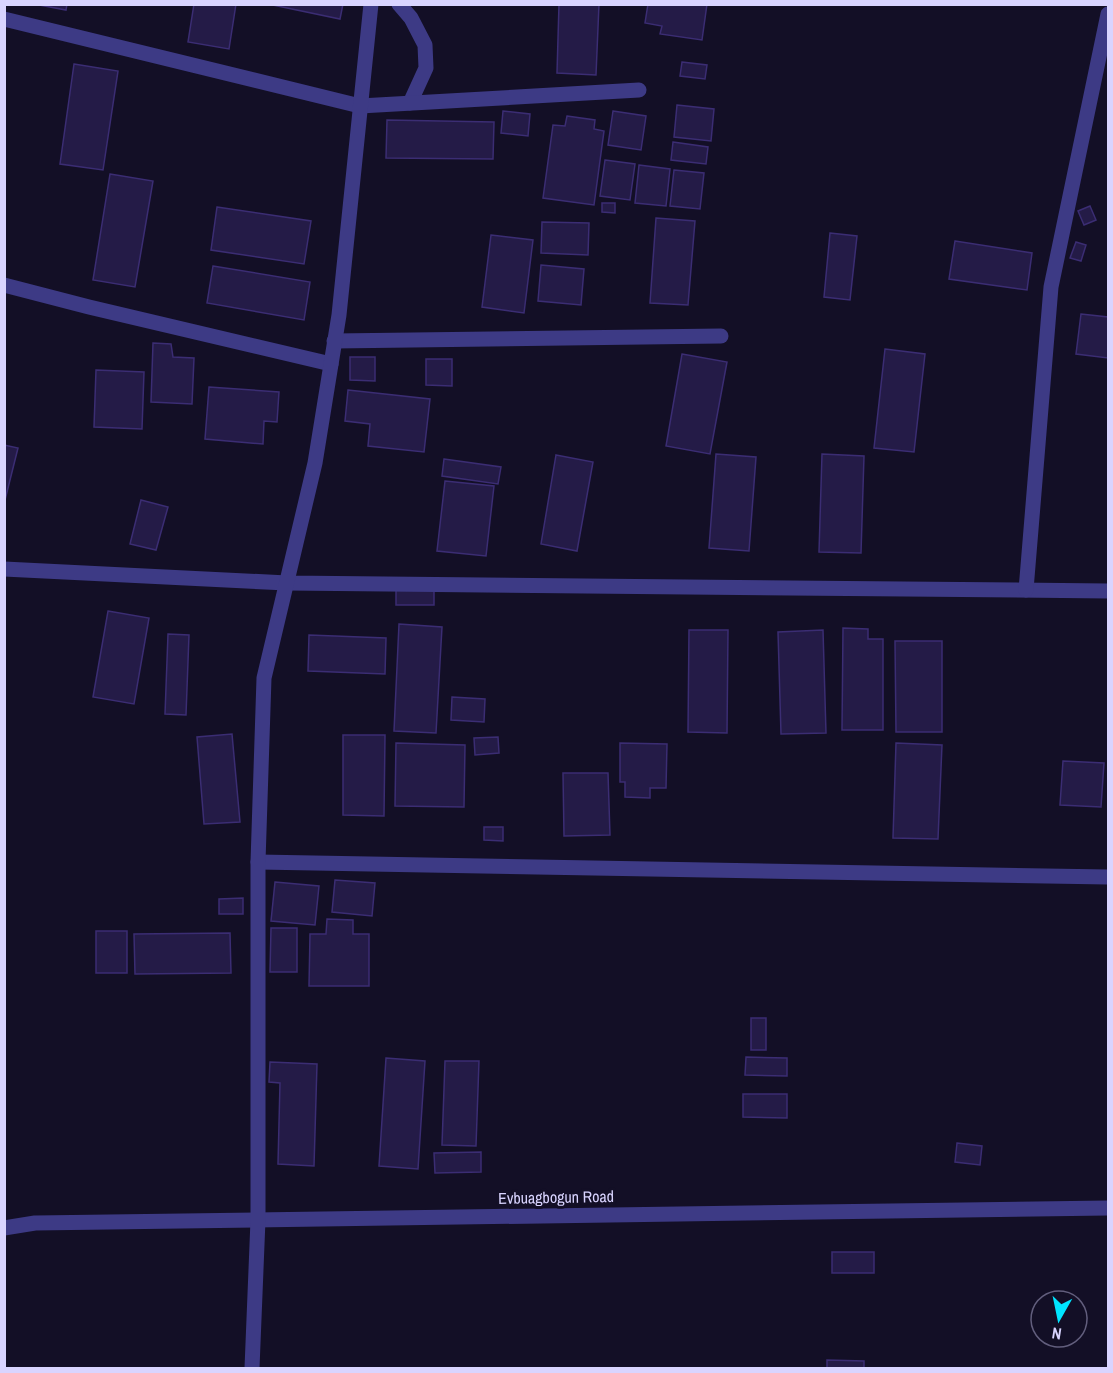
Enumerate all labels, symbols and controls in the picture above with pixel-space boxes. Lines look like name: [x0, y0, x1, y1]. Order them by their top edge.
street label: Evbuagbogun Road: [498, 1185, 614, 1209]
north arrow: [1029, 1289, 1089, 1349]
text: N: [1050, 1322, 1063, 1345]

